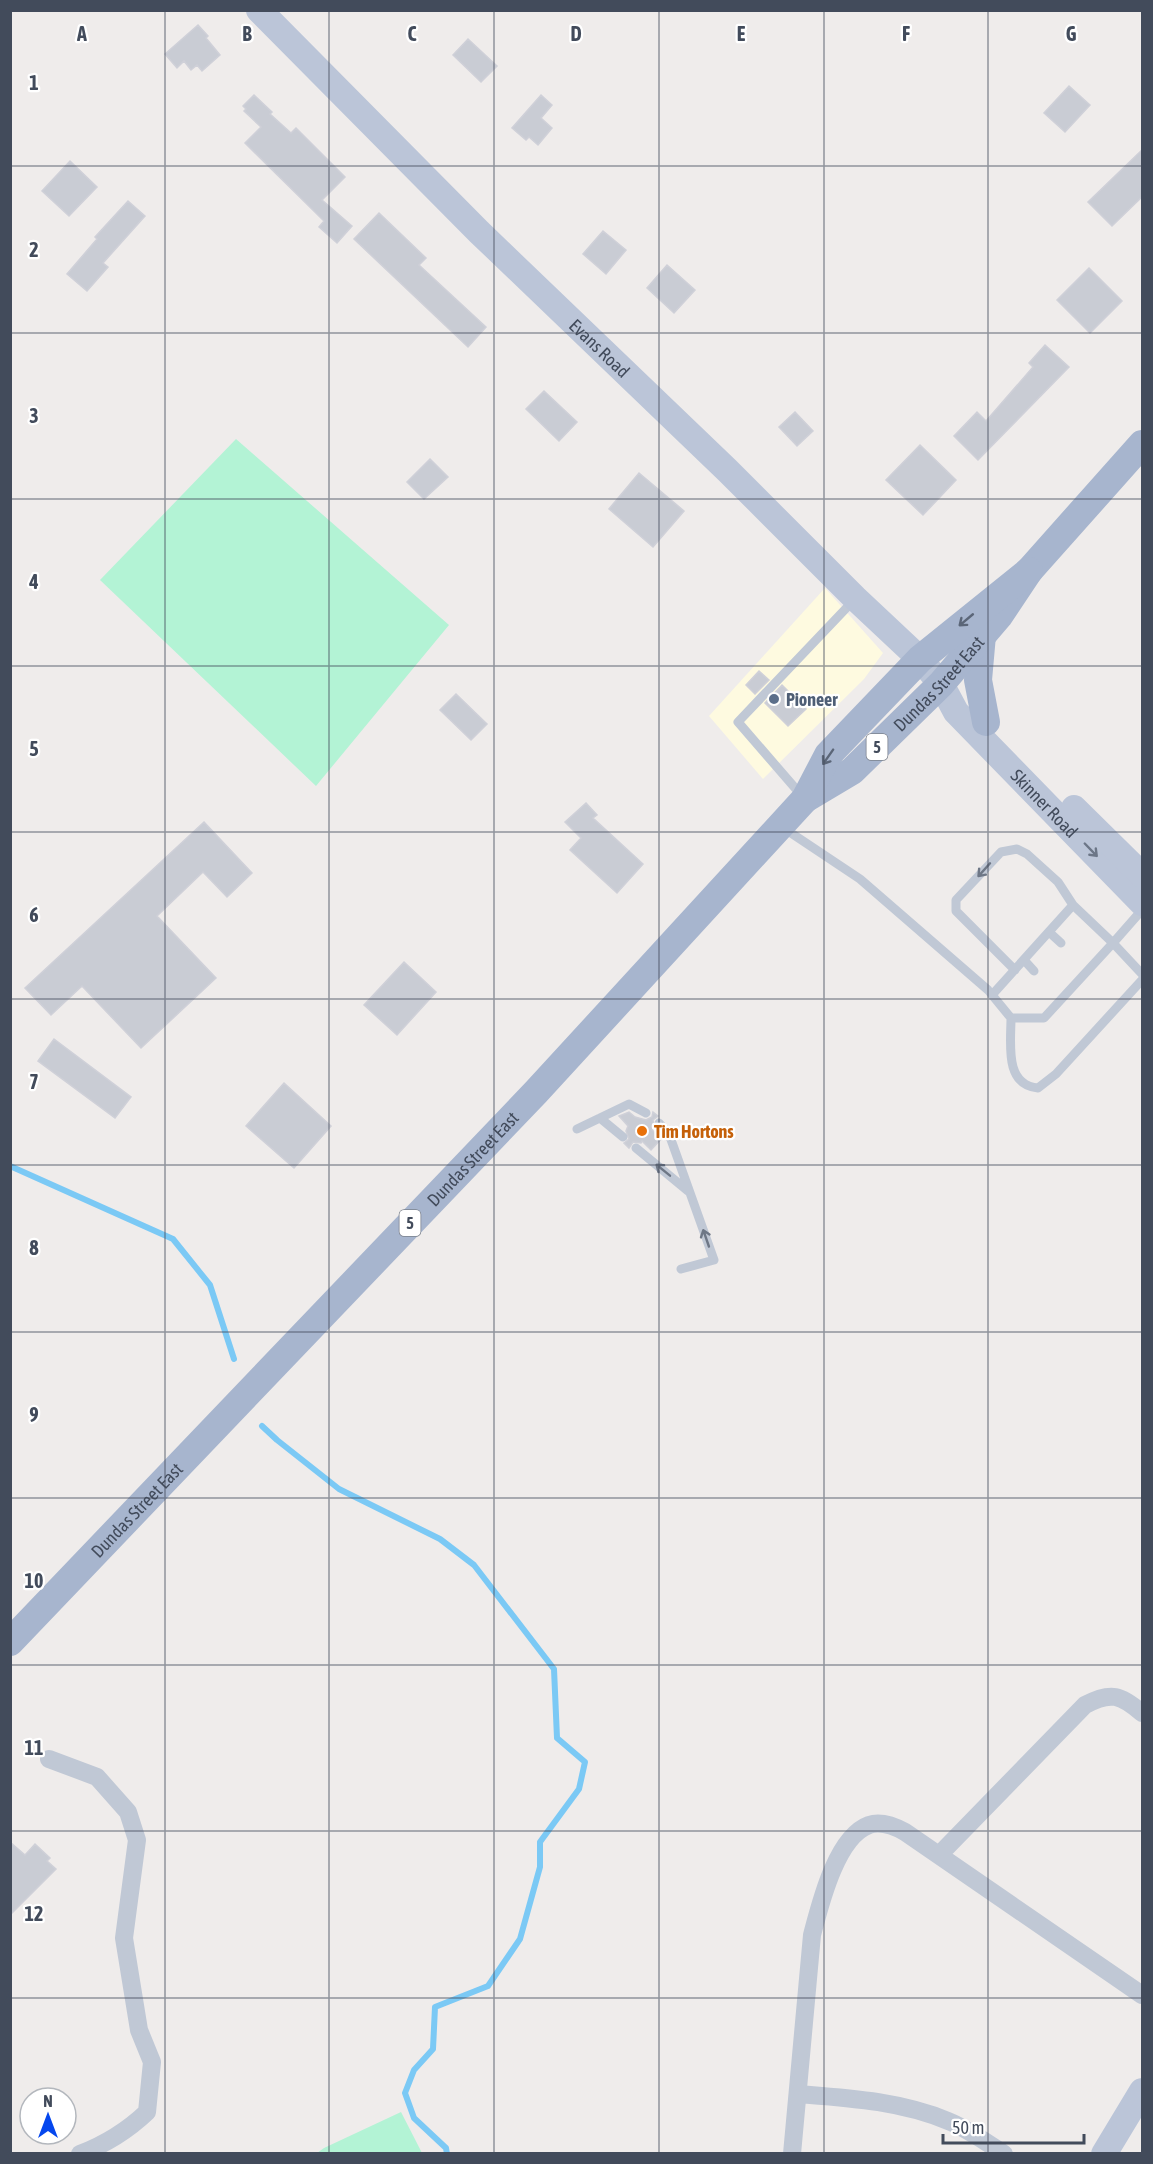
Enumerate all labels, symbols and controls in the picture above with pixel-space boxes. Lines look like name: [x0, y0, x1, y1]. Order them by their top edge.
text: A: [76, 22, 87, 45]
text: B: [242, 22, 252, 45]
text: C: [408, 22, 417, 45]
text: D: [570, 22, 582, 45]
text: E: [737, 22, 746, 45]
text: F: [902, 22, 910, 45]
text: G: [1066, 22, 1077, 45]
text: 1: [29, 71, 39, 94]
text: 2: [29, 238, 39, 261]
street label: Evans Road: [565, 314, 634, 382]
text: 3: [29, 404, 39, 427]
text: 4: [28, 570, 39, 593]
one-way arrow: [958, 614, 974, 627]
street label: Dundas Street East: [889, 631, 988, 735]
place label: Pioneer: [786, 689, 838, 710]
marker: Pioneer: [767, 692, 781, 706]
road number: 5: [866, 734, 888, 760]
text: 5: [29, 737, 39, 760]
one-way arrow: [822, 749, 834, 765]
street label: Skinner Road: [1007, 765, 1083, 842]
one-way arrow: [1083, 842, 1098, 857]
one-way arrow: [977, 862, 991, 877]
text: 6: [29, 903, 39, 926]
text: 7: [29, 1070, 39, 1093]
street label: Dundas Street East: [422, 1107, 522, 1210]
place label: Tim Hortons: [654, 1121, 734, 1142]
marker: Tim Hortons: [635, 1124, 649, 1138]
one-way arrow: [656, 1163, 671, 1177]
road number: 5: [400, 1210, 420, 1236]
one-way arrow: [700, 1228, 711, 1247]
text: 8: [29, 1236, 39, 1259]
text: 9: [29, 1403, 39, 1426]
street label: Dundas Street East: [86, 1458, 187, 1561]
text: 10: [25, 1569, 43, 1592]
text: 11: [25, 1736, 43, 1759]
text: 12: [25, 1902, 43, 1925]
north arrow: [18, 2086, 78, 2146]
text: N: [43, 2092, 53, 2110]
scale bar: [943, 2107, 1084, 2145]
text: 50 m: [952, 2117, 984, 2138]

